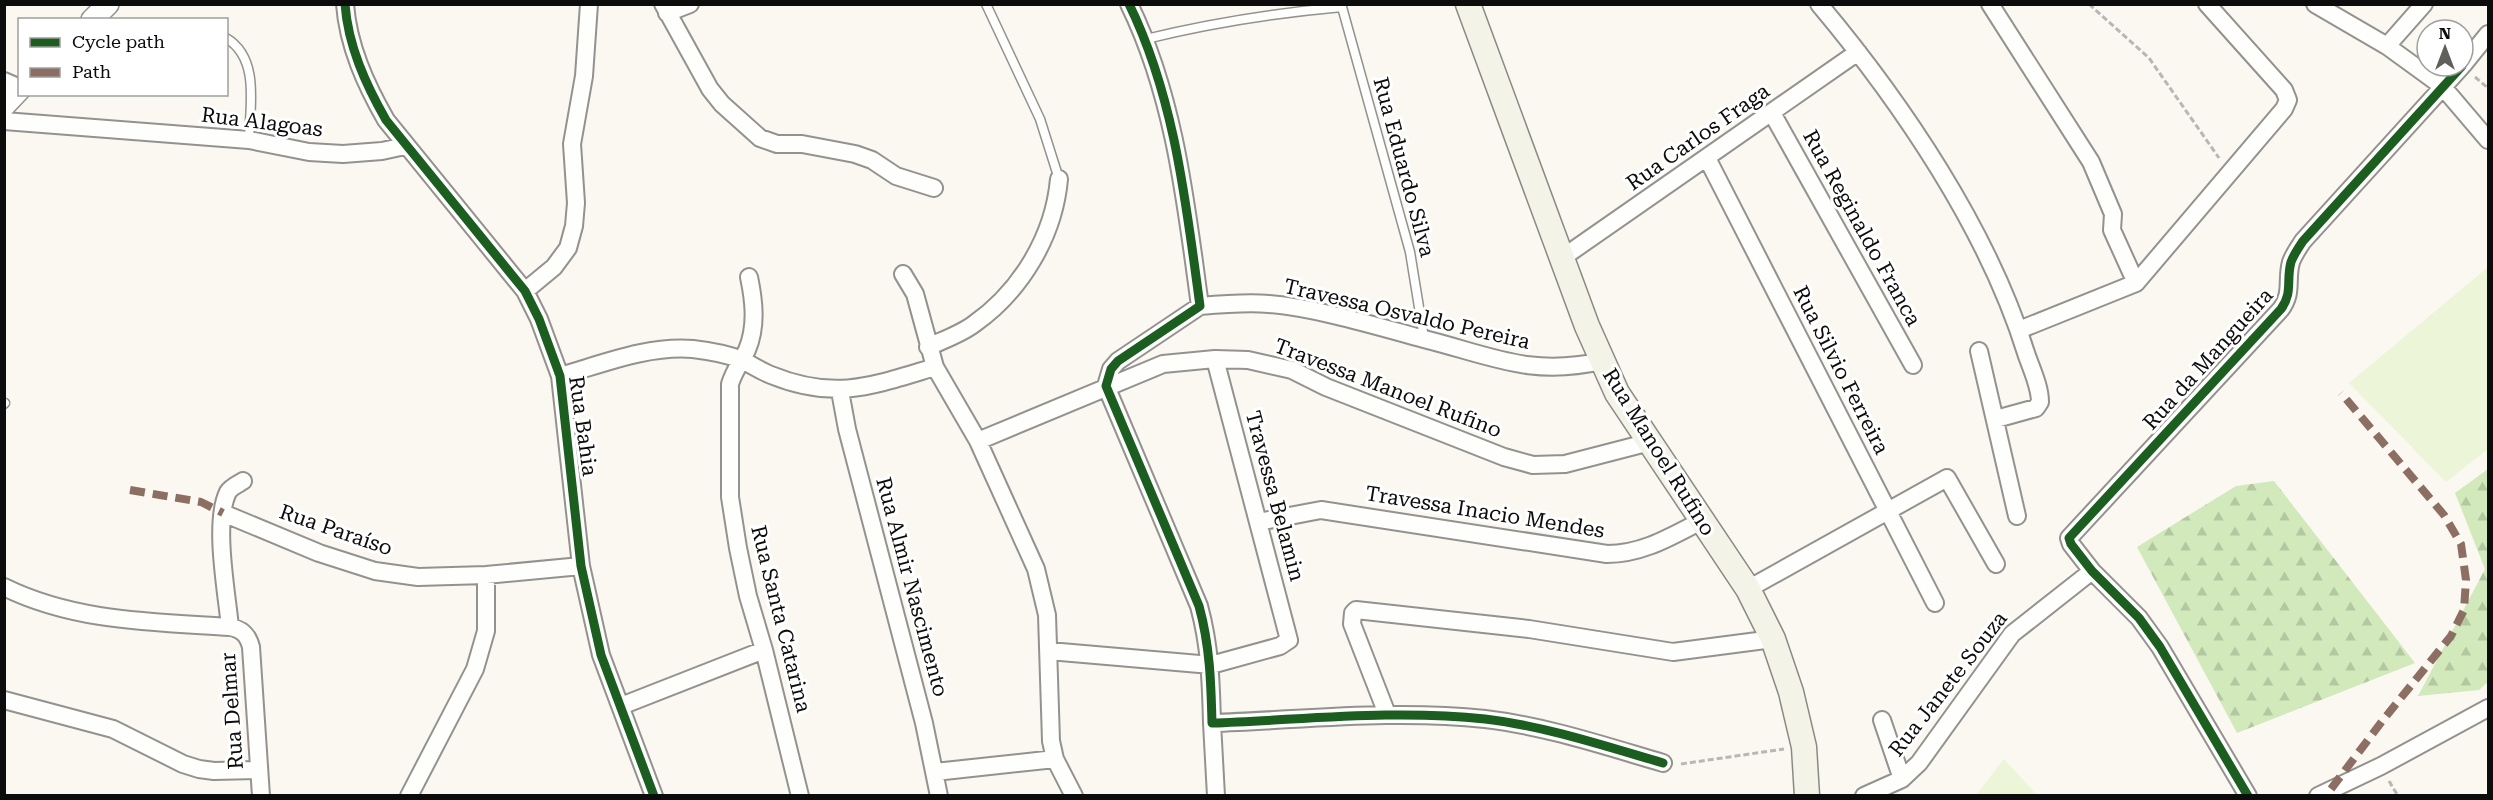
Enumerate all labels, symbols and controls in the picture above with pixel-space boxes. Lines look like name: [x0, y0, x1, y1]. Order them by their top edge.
legend: [18, 18, 228, 96]
north arrow: [2415, 18, 2475, 78]
text: N: [2439, 24, 2451, 43]
text: Cycle path: [72, 31, 165, 52]
text: Path: [72, 61, 111, 82]
street label: Rua Eduardo Silva: [1368, 75, 1440, 260]
street label: Rua Carlos Fraga: [1622, 78, 1775, 195]
street label: Rua Alagoas: [200, 103, 324, 141]
street label: Rua Reginaldo Franca: [1798, 126, 1926, 331]
street label: Travessa Osvaldo Pereira: [1282, 274, 1533, 354]
street label: Rua Silvio Ferreira: [1788, 282, 1894, 459]
street label: Rua da Mangueira: [2138, 283, 2278, 435]
street label: Travessa Manoel Rufino: [1271, 334, 1505, 442]
street label: Rua Manoel Rufino: [1598, 364, 1720, 540]
street label: Rua Bahia: [564, 374, 602, 478]
street label: Travessa Belamin: [1241, 408, 1309, 584]
street label: Rua Almir Nascimento: [871, 475, 953, 699]
street label: Travessa Inacio Mendes: [1364, 481, 1606, 543]
street label: Rua Paraíso: [276, 499, 396, 561]
street label: Rua Santa Catarina: [746, 523, 816, 716]
street label: Rua Janete Souza: [1884, 606, 2012, 761]
street label: Rua Delmar: [216, 651, 248, 770]

